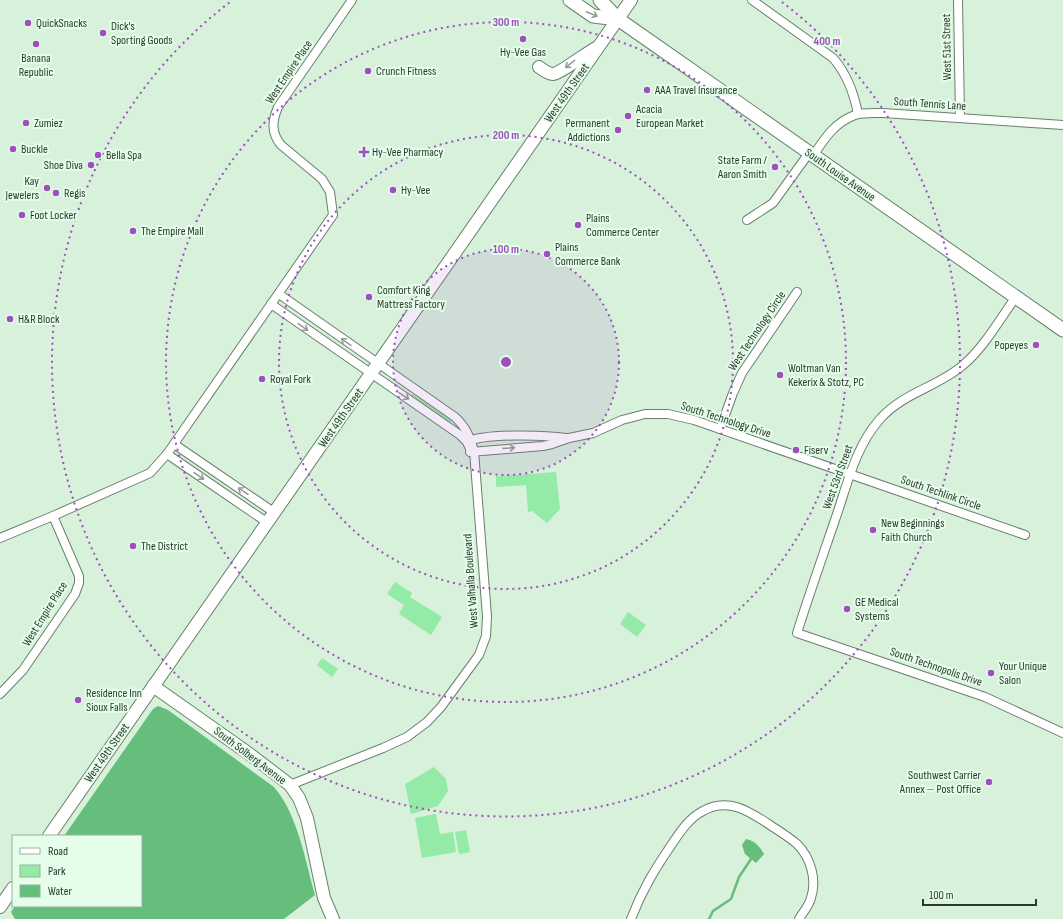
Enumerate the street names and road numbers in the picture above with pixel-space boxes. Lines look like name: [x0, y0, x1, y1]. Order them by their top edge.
street label: West 51st Street: [939, 13, 955, 80]
street label: West Empire Place: [262, 37, 316, 107]
street label: West 49th Street: [541, 60, 593, 125]
street label: South Tennis Lane: [893, 94, 967, 114]
street label: South Louise Avenue: [802, 145, 878, 205]
street label: West Technology Circle: [725, 288, 789, 374]
street label: West 49th Street: [315, 385, 367, 450]
street label: South Technology Drive: [679, 398, 773, 442]
street label: West 53rd Street: [819, 442, 857, 511]
street label: South Techlink Circle: [899, 472, 983, 514]
street label: West Valhalla Boulevard: [460, 533, 482, 629]
street label: West Empire Place: [19, 579, 71, 649]
street label: South Technopolis Drive: [888, 644, 984, 690]
street label: West 49th Street: [81, 720, 133, 785]
street label: South Solberg Avenue: [211, 724, 289, 788]

